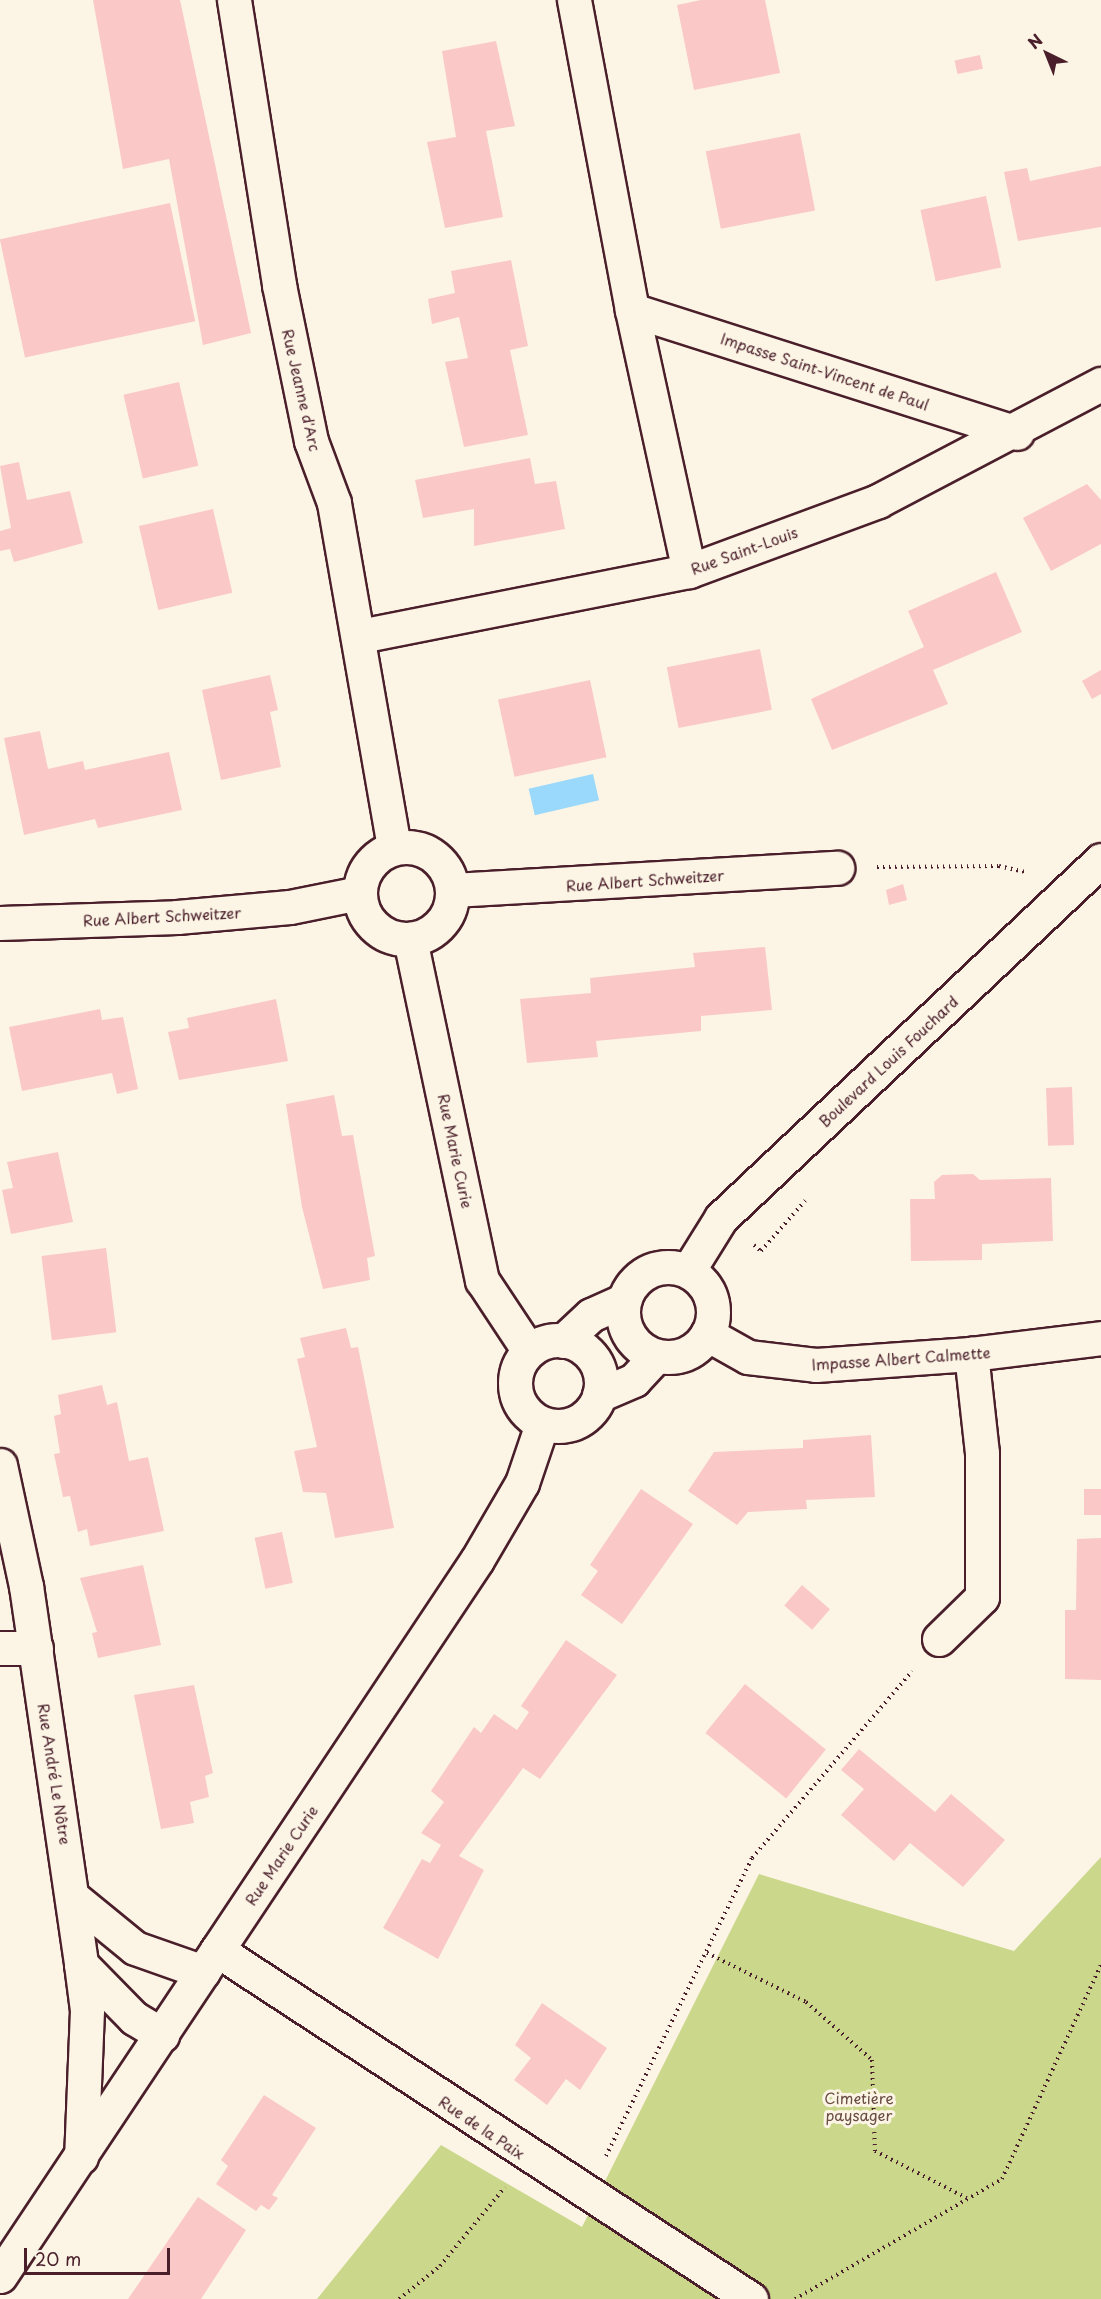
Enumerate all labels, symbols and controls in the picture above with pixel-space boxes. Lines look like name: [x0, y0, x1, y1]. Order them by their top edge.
north arrow: [1017, 24, 1077, 84]
text: N: [1022, 28, 1048, 54]
street label: Rue Jeanne d'Arc: [279, 326, 325, 454]
street label: Impasse Saint-Vincent de Paul: [718, 329, 932, 413]
street label: Rue Saint-Louis: [688, 522, 800, 578]
street label: Rue Albert Schweitzer: [564, 865, 726, 895]
street label: Rue Albert Schweitzer: [82, 903, 242, 929]
street label: Boulevard Louis Fouchard: [815, 992, 961, 1130]
street label: Rue Marie Curie: [435, 1091, 477, 1211]
street label: Impasse Albert Calmette: [812, 1343, 990, 1373]
street label: Rue André Le Nôtre: [35, 1701, 75, 1847]
street label: Rue Marie Curie: [240, 1801, 322, 1909]
park label: Cimetière paysager: [824, 2088, 894, 2123]
street label: Rue de la Paix: [435, 2091, 529, 2163]
scale bar: [27, 2236, 172, 2274]
text: 20 m: [35, 2245, 81, 2272]

